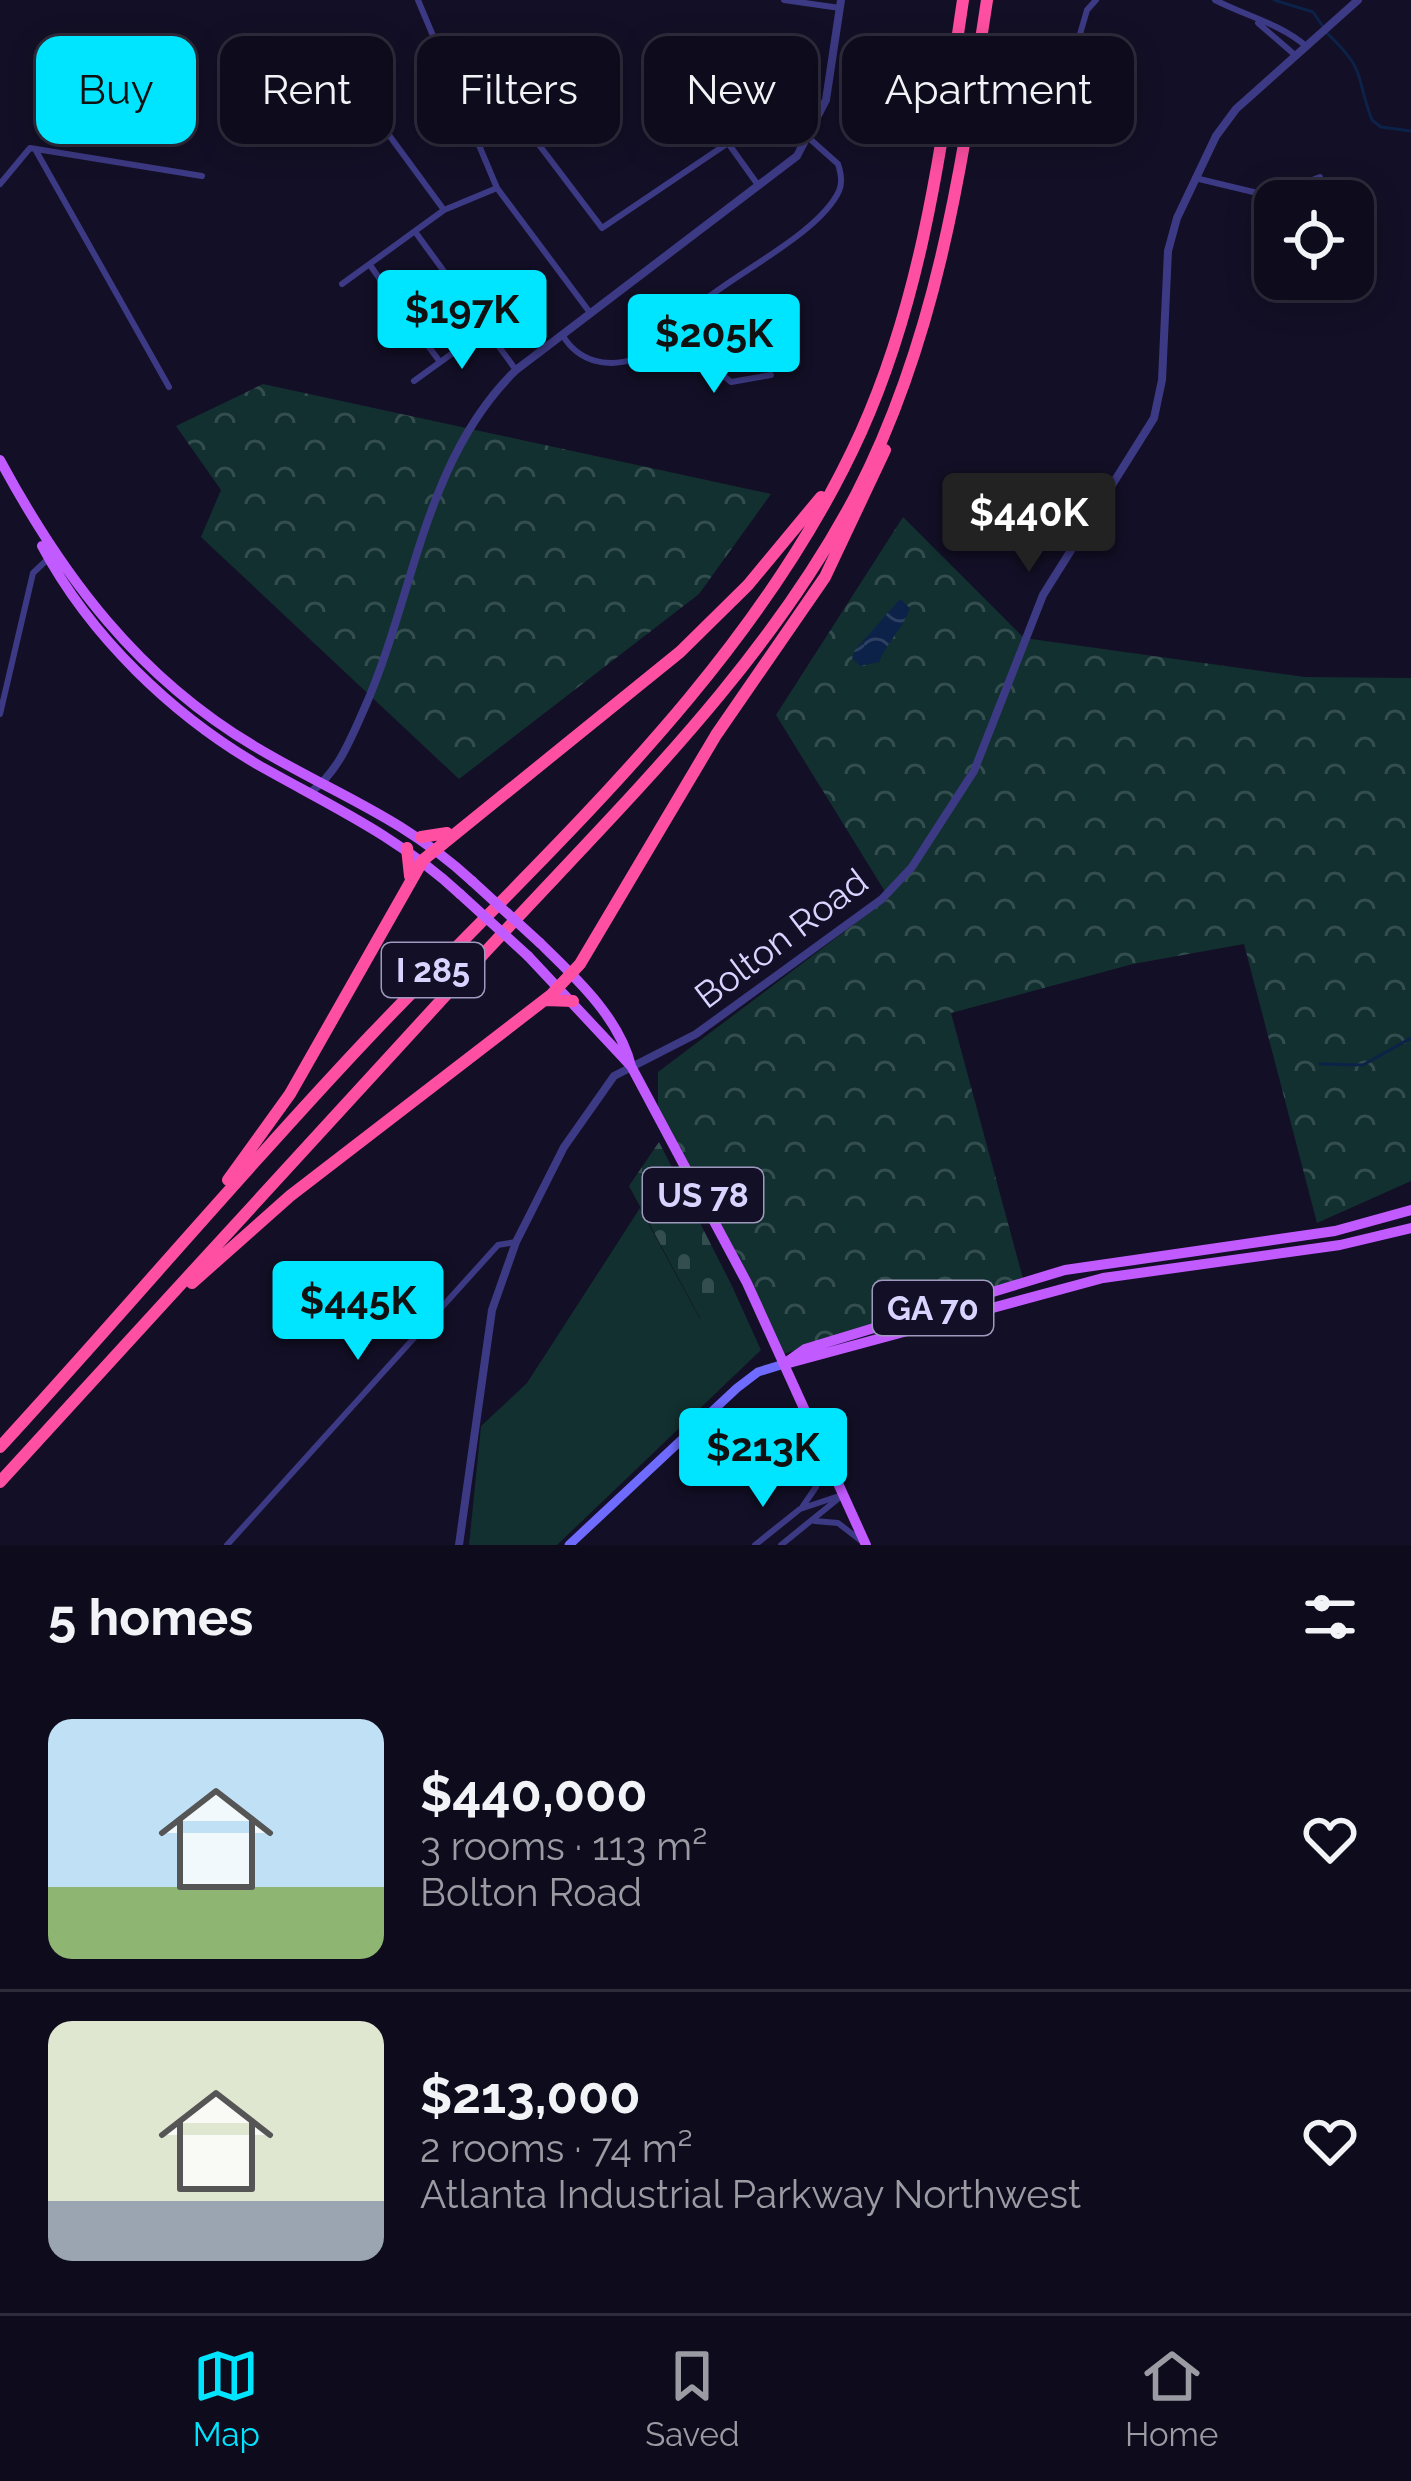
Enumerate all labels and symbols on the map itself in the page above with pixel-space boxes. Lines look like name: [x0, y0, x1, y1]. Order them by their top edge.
pin: $197K: [378, 270, 546, 372]
pin: $205K: [630, 294, 798, 396]
pin: $440K: [945, 473, 1113, 575]
street label: Bolton Road: [687, 860, 875, 1016]
road number: I 285: [382, 943, 484, 997]
road number: US 78: [643, 1168, 763, 1222]
pin: $445K: [274, 1261, 442, 1363]
road number: GA 70: [873, 1281, 993, 1335]
pin: $213K: [679, 1408, 847, 1510]

